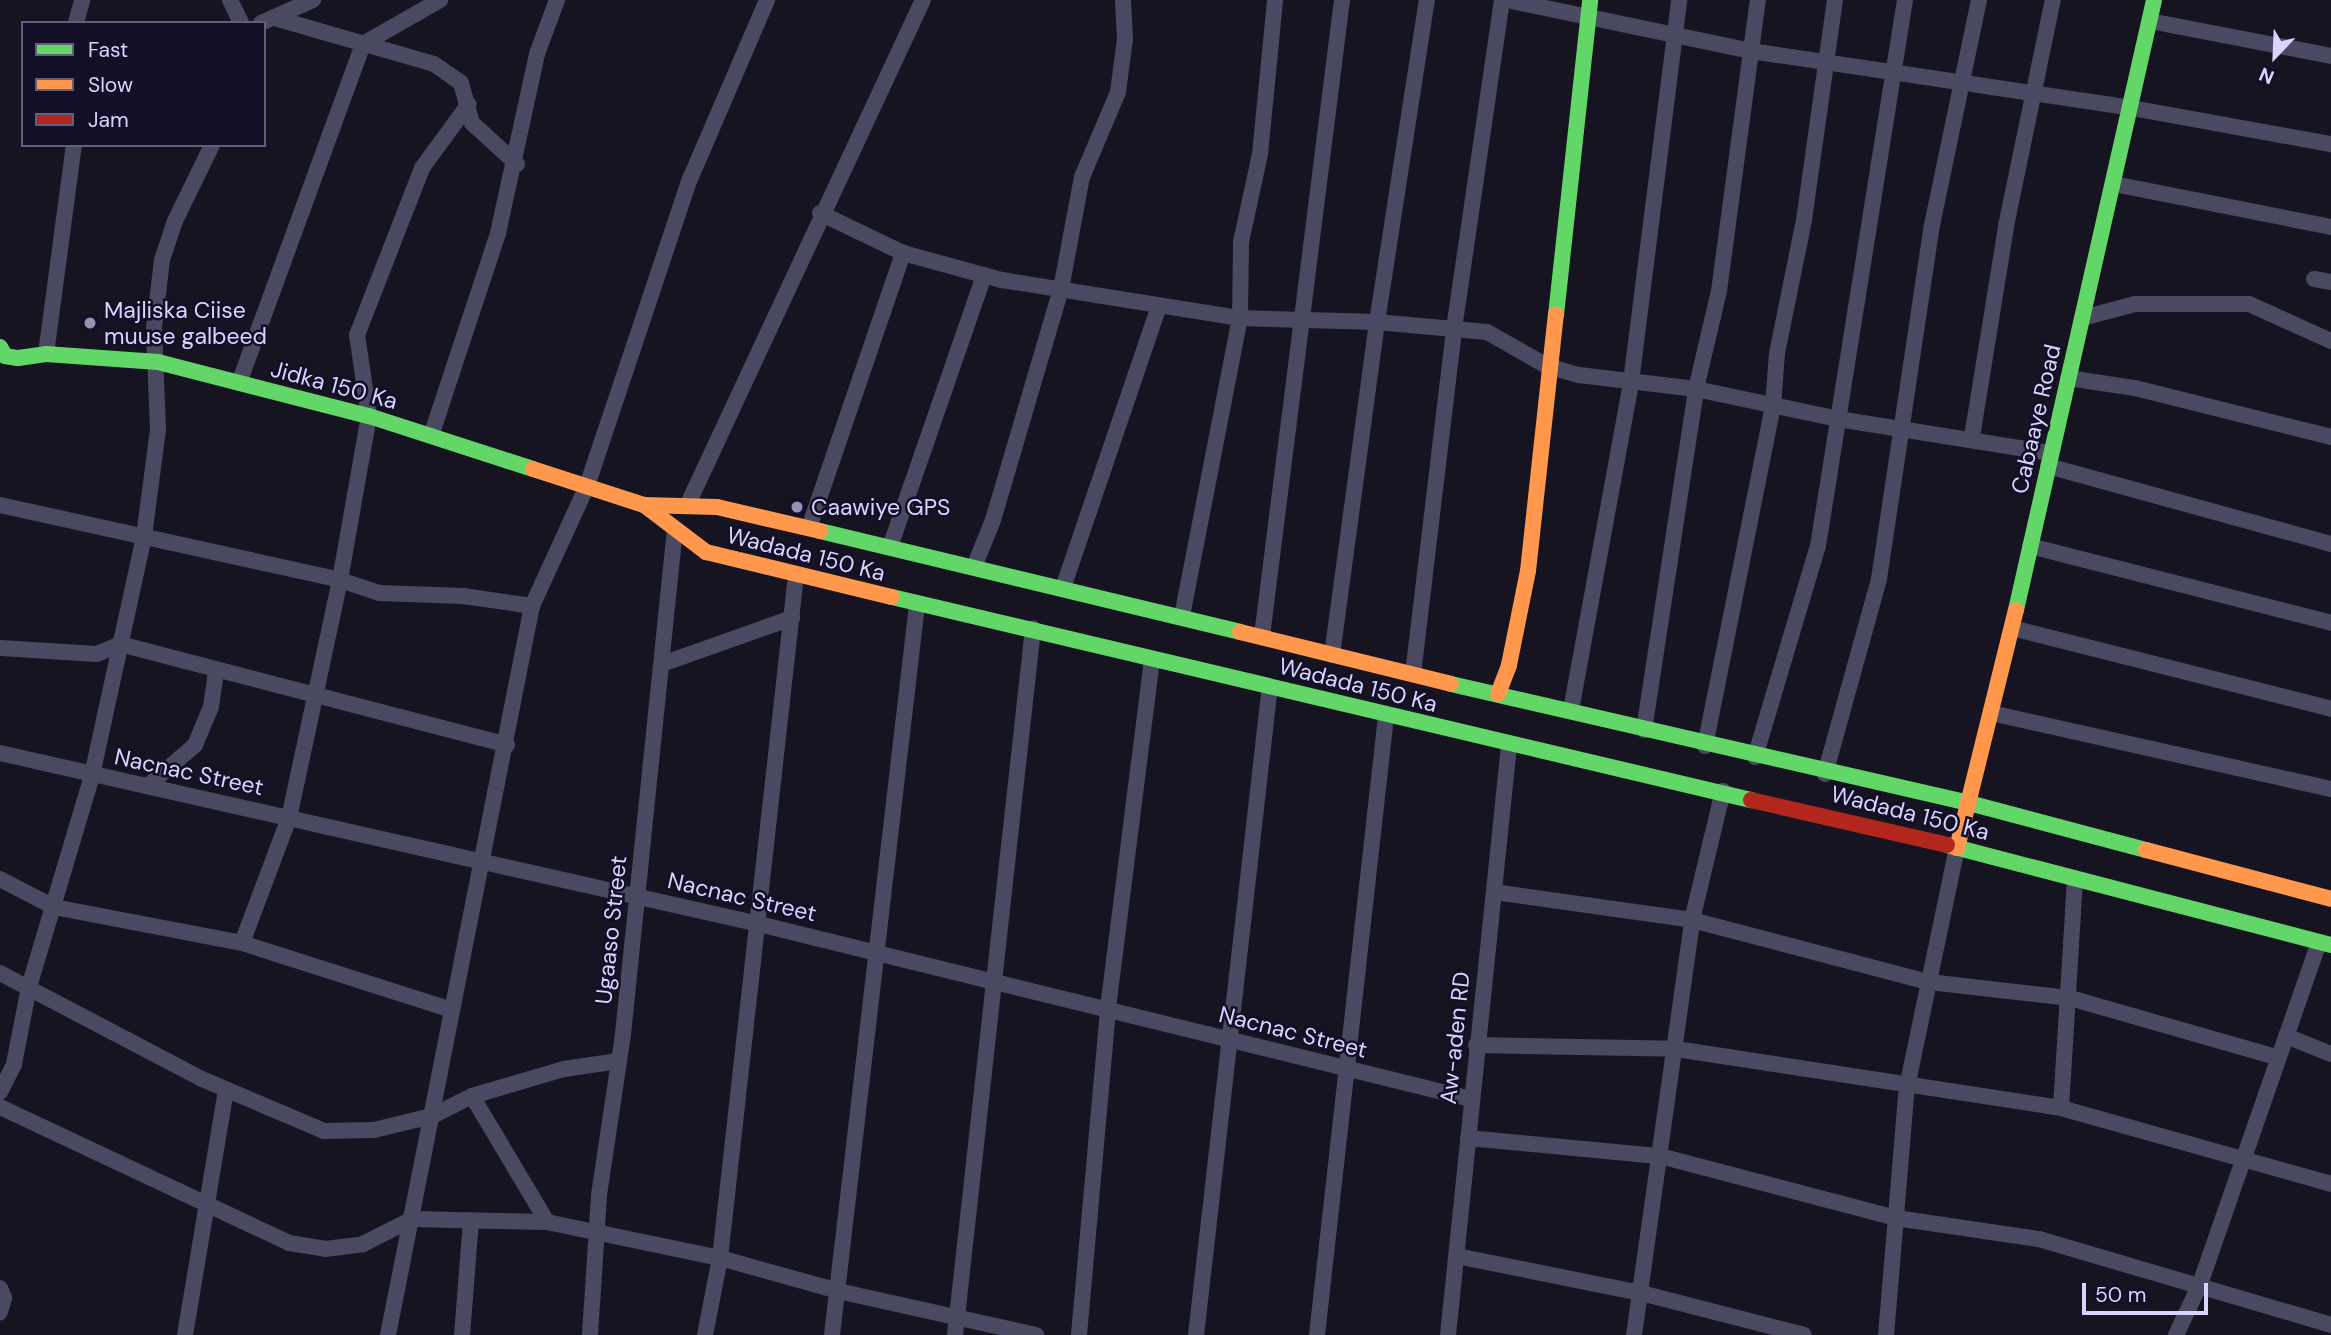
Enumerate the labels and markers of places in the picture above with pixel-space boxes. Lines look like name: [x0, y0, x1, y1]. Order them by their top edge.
place label: Majliska Ciise muuse galbeed: [104, 296, 267, 350]
marker: Majliska Ciise muuse galbeed: [82, 315, 98, 331]
place label: Caawiye GPS: [811, 493, 950, 521]
marker: Caawiye GPS: [789, 499, 805, 515]

